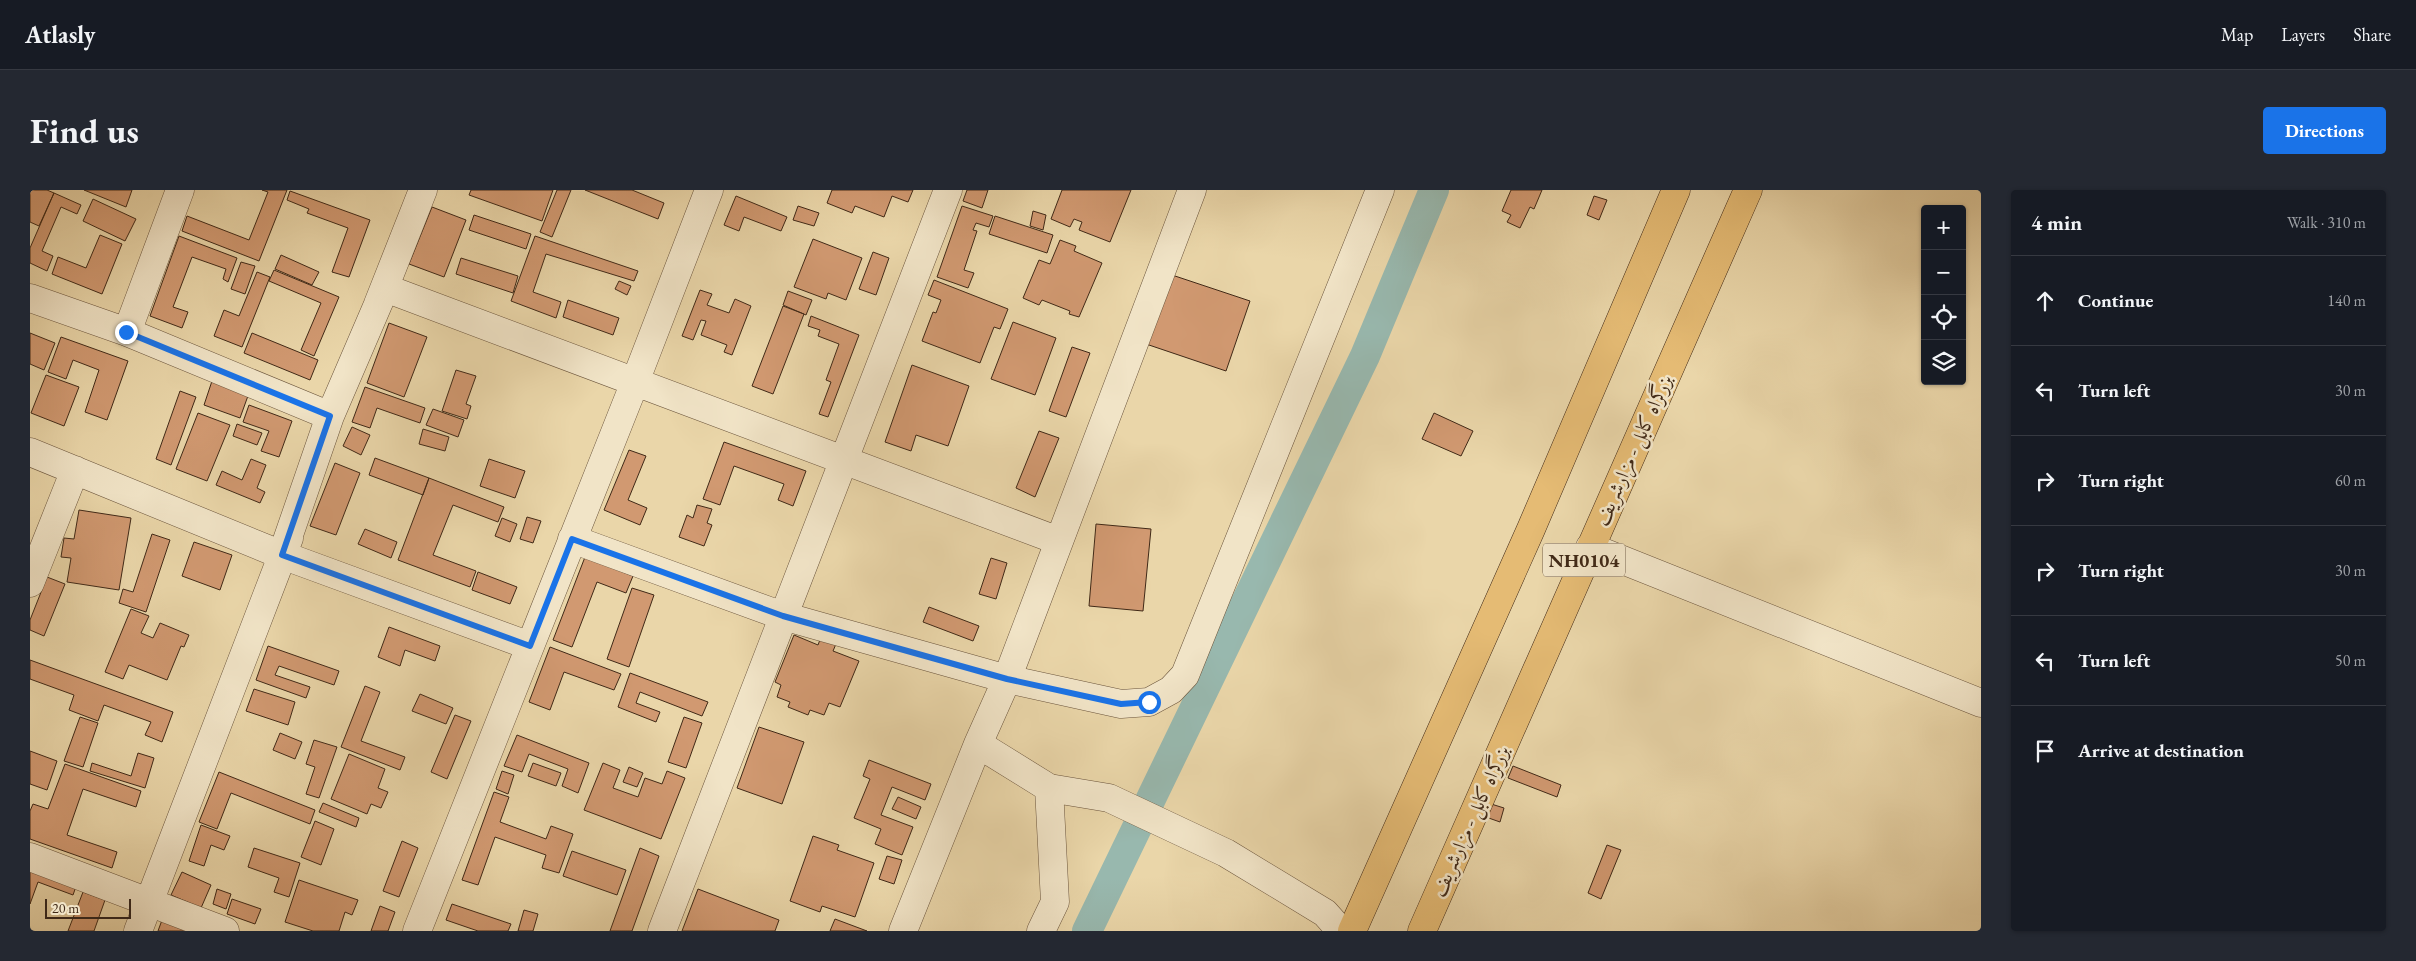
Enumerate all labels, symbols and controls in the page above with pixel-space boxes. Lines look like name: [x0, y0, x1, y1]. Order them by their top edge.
text: Atlasly: [25, 19, 95, 50]
text: Map: [2221, 23, 2253, 46]
text: Layers: [2281, 23, 2325, 46]
text: Share: [2353, 23, 2391, 46]
button: Directions: [2263, 107, 2386, 154]
text: Find us: [30, 108, 139, 153]
map controls: [1921, 205, 1966, 385]
button: +: [1921, 205, 1966, 250]
text: 4 min: [2031, 209, 2082, 236]
text: Walk · 310 m: [2287, 212, 2366, 233]
button: −: [1921, 250, 1966, 295]
icon: ahead: [2031, 287, 2059, 315]
text: Continue: [2078, 288, 2153, 313]
text: 140 m: [2327, 290, 2366, 311]
button: locate: [1921, 295, 1966, 340]
route end: [115, 321, 138, 344]
button: layers: [1921, 340, 1966, 385]
street label: بزرگراه کابل - مزارشریف: [1588, 370, 1680, 530]
icon: left: [2031, 377, 2059, 405]
text: Turn left: [2078, 378, 2150, 403]
text: 30 m: [2335, 380, 2366, 401]
icon: right: [2031, 467, 2059, 495]
text: Turn right: [2078, 468, 2164, 493]
text: 60 m: [2335, 470, 2366, 491]
road number: NH0104: [1543, 544, 1625, 576]
icon: right: [2031, 557, 2059, 585]
text: Turn right: [2078, 558, 2164, 583]
text: 30 m: [2335, 560, 2366, 581]
icon: left: [2031, 647, 2059, 675]
text: Turn left: [2078, 648, 2150, 673]
text: 50 m: [2335, 650, 2366, 671]
route start: [1138, 691, 1161, 714]
icon: arrive: [2031, 737, 2059, 765]
text: Arrive at destination: [2078, 738, 2244, 763]
street label: بزرگراه کابل - مزارشریف: [1425, 741, 1517, 901]
scale bar: [45, 896, 131, 919]
text: 20 m: [52, 899, 79, 917]

